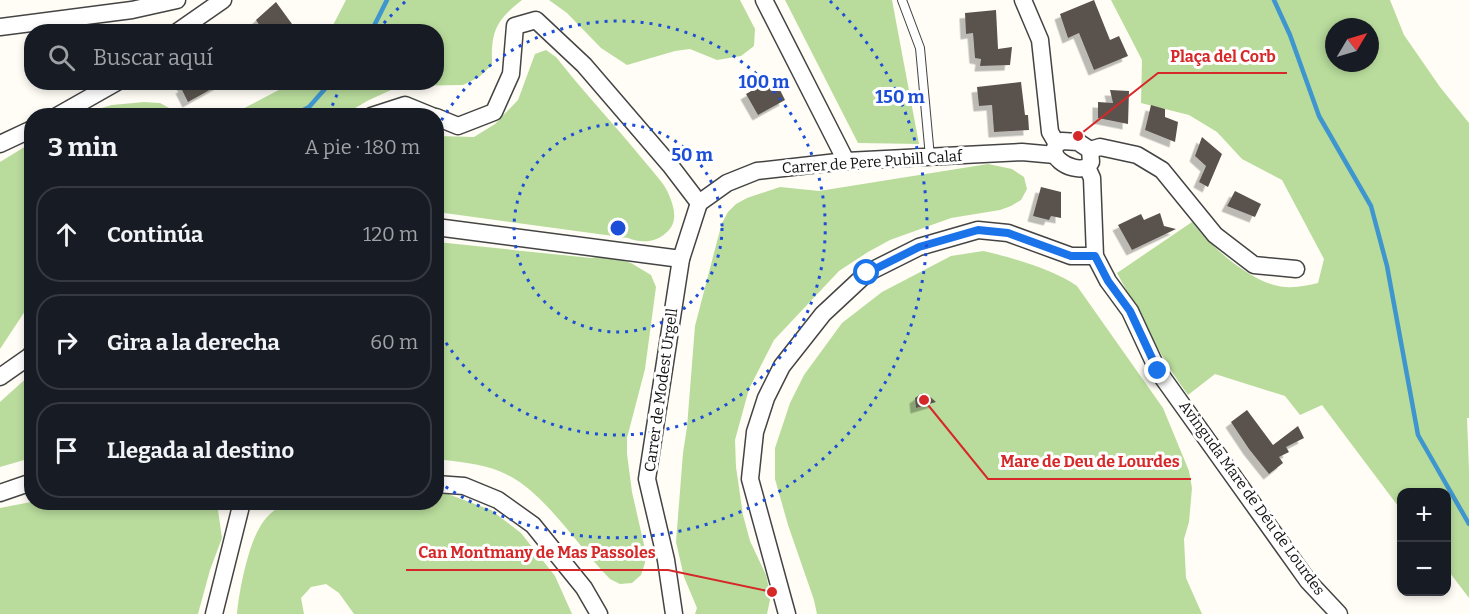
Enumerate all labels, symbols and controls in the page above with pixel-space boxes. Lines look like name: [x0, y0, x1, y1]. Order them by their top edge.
north arrow: [1325, 18, 1379, 72]
search box: [24, 24, 444, 90]
callout: Plaça del Corb: [1158, 39, 1287, 73]
icon: search: [45, 41, 78, 74]
text: Buscar aquí: [93, 44, 213, 71]
text: Plaça del Corb: [1170, 47, 1276, 66]
text: 100 m: [738, 71, 790, 93]
text: 150 m: [875, 86, 925, 108]
text: 3 min: [48, 132, 117, 163]
text: A pie · 180 m: [305, 135, 420, 159]
text: 50 m: [671, 144, 713, 166]
street label: Carrer de Pere Pubill Calaf: [781, 147, 964, 177]
icon: ahead: [50, 218, 83, 251]
centre of rings: [608, 218, 628, 238]
text: Continúa: [107, 221, 203, 248]
text: 120 m: [363, 222, 418, 246]
route start: [853, 259, 879, 285]
street label: Carrer de Modest Urgell: [641, 307, 681, 473]
icon: right: [50, 326, 83, 359]
text: Gira a la derecha: [107, 329, 280, 356]
text: 60 m: [370, 330, 418, 354]
route end: [1144, 357, 1170, 383]
street label: Avinguda Mare de Déu de Lourdes: [1175, 397, 1329, 599]
icon: arrive: [50, 434, 83, 467]
text: Llegada al destino: [107, 437, 294, 464]
callout: Mare de Deu de Lourdes: [988, 445, 1191, 479]
text: Mare de Deu de Lourdes: [1000, 452, 1180, 471]
map controls: [1397, 488, 1451, 596]
button: +: [1397, 488, 1451, 542]
callout: Can Montmany de Mas Passoles: [406, 536, 668, 570]
button: −: [1397, 542, 1451, 596]
text: Can Montmany de Mas Passoles: [418, 543, 656, 562]

